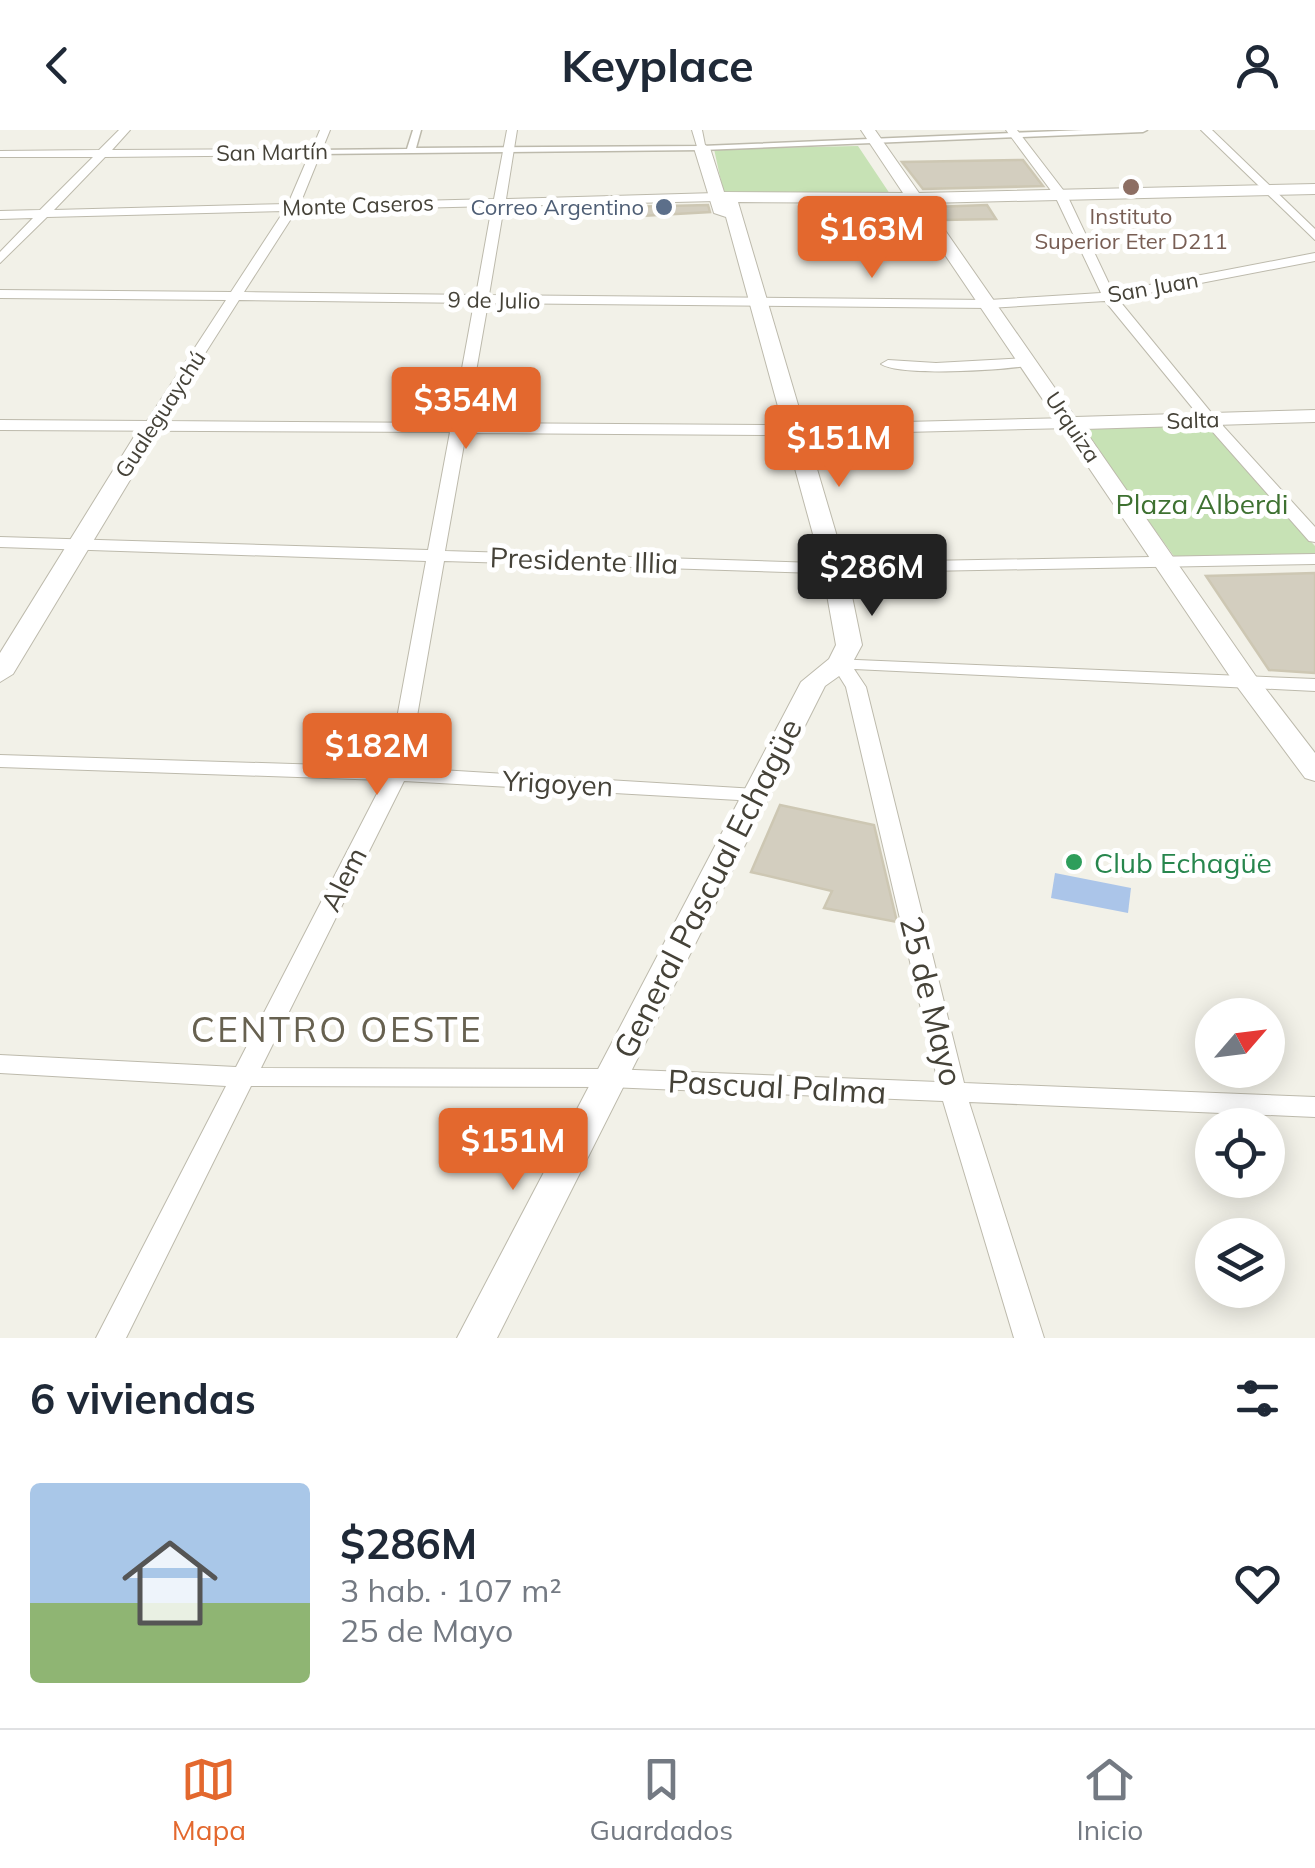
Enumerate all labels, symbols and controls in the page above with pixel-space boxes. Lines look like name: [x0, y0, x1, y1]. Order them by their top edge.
text: Keyplace: [561, 37, 754, 93]
icon: back: [30, 38, 85, 93]
icon: person: [1230, 38, 1285, 93]
street label: San Martín: [216, 137, 328, 167]
marker: Instituto Superior Eter D211: [1120, 176, 1142, 198]
street label: Monte Caseros: [282, 188, 434, 222]
place label: Correo Argentino: [471, 193, 644, 221]
marker: Correo Argentino: [653, 196, 675, 218]
pin: $163M: [802, 196, 942, 281]
place label: Instituto Superior Eter D211: [1034, 202, 1228, 255]
text: $163M: [820, 208, 924, 248]
street label: San Juan: [1105, 265, 1201, 309]
street label: 9 de Julio: [447, 285, 541, 315]
street label: Gualeguaychú: [108, 345, 212, 483]
pin: $354M: [396, 367, 536, 452]
text: $354M: [414, 379, 518, 419]
street label: Urquiza: [1039, 386, 1107, 468]
pin: $151M: [769, 405, 909, 490]
street label: Salta: [1166, 405, 1220, 435]
text: $151M: [787, 417, 891, 457]
park label: Plaza Alberdi: [1116, 486, 1288, 521]
pin: $286M: [802, 534, 942, 619]
street label: Presidente Illia: [489, 539, 679, 581]
text: $286M: [820, 546, 924, 586]
street label: General Pascual Echagüe: [604, 711, 810, 1065]
pin: $182M: [307, 713, 447, 798]
text: $182M: [325, 725, 429, 765]
street label: Yrigoyen: [501, 763, 614, 803]
street label: Alem: [312, 841, 374, 917]
place label: Club Echagüe: [1094, 845, 1272, 880]
marker: Club Echagüe: [1063, 851, 1085, 873]
street label: 25 de Mayo: [892, 912, 972, 1090]
north arrow: [1195, 998, 1285, 1088]
map controls: [1195, 998, 1285, 1308]
district label: CENTRO OESTE: [191, 1007, 483, 1051]
street label: Pascual Palma: [667, 1060, 887, 1112]
pin: $151M: [443, 1108, 583, 1193]
button: locate: [1195, 1108, 1285, 1198]
text: $151M: [461, 1120, 565, 1160]
button: layers: [1195, 1218, 1285, 1308]
icon: filters: [1230, 1371, 1285, 1426]
text: 6 viviendas: [30, 1372, 256, 1425]
text: $286M: [340, 1517, 477, 1570]
icon: home: [110, 1523, 230, 1643]
icon: heart: [1230, 1556, 1285, 1611]
text: 3 hab. · 107 m²: [340, 1570, 562, 1610]
text: 25 de Mayo: [340, 1610, 513, 1650]
tab: Mapa: [172, 1752, 246, 1847]
tab: Guardados: [589, 1752, 733, 1847]
tab: Inicio: [1076, 1752, 1143, 1847]

